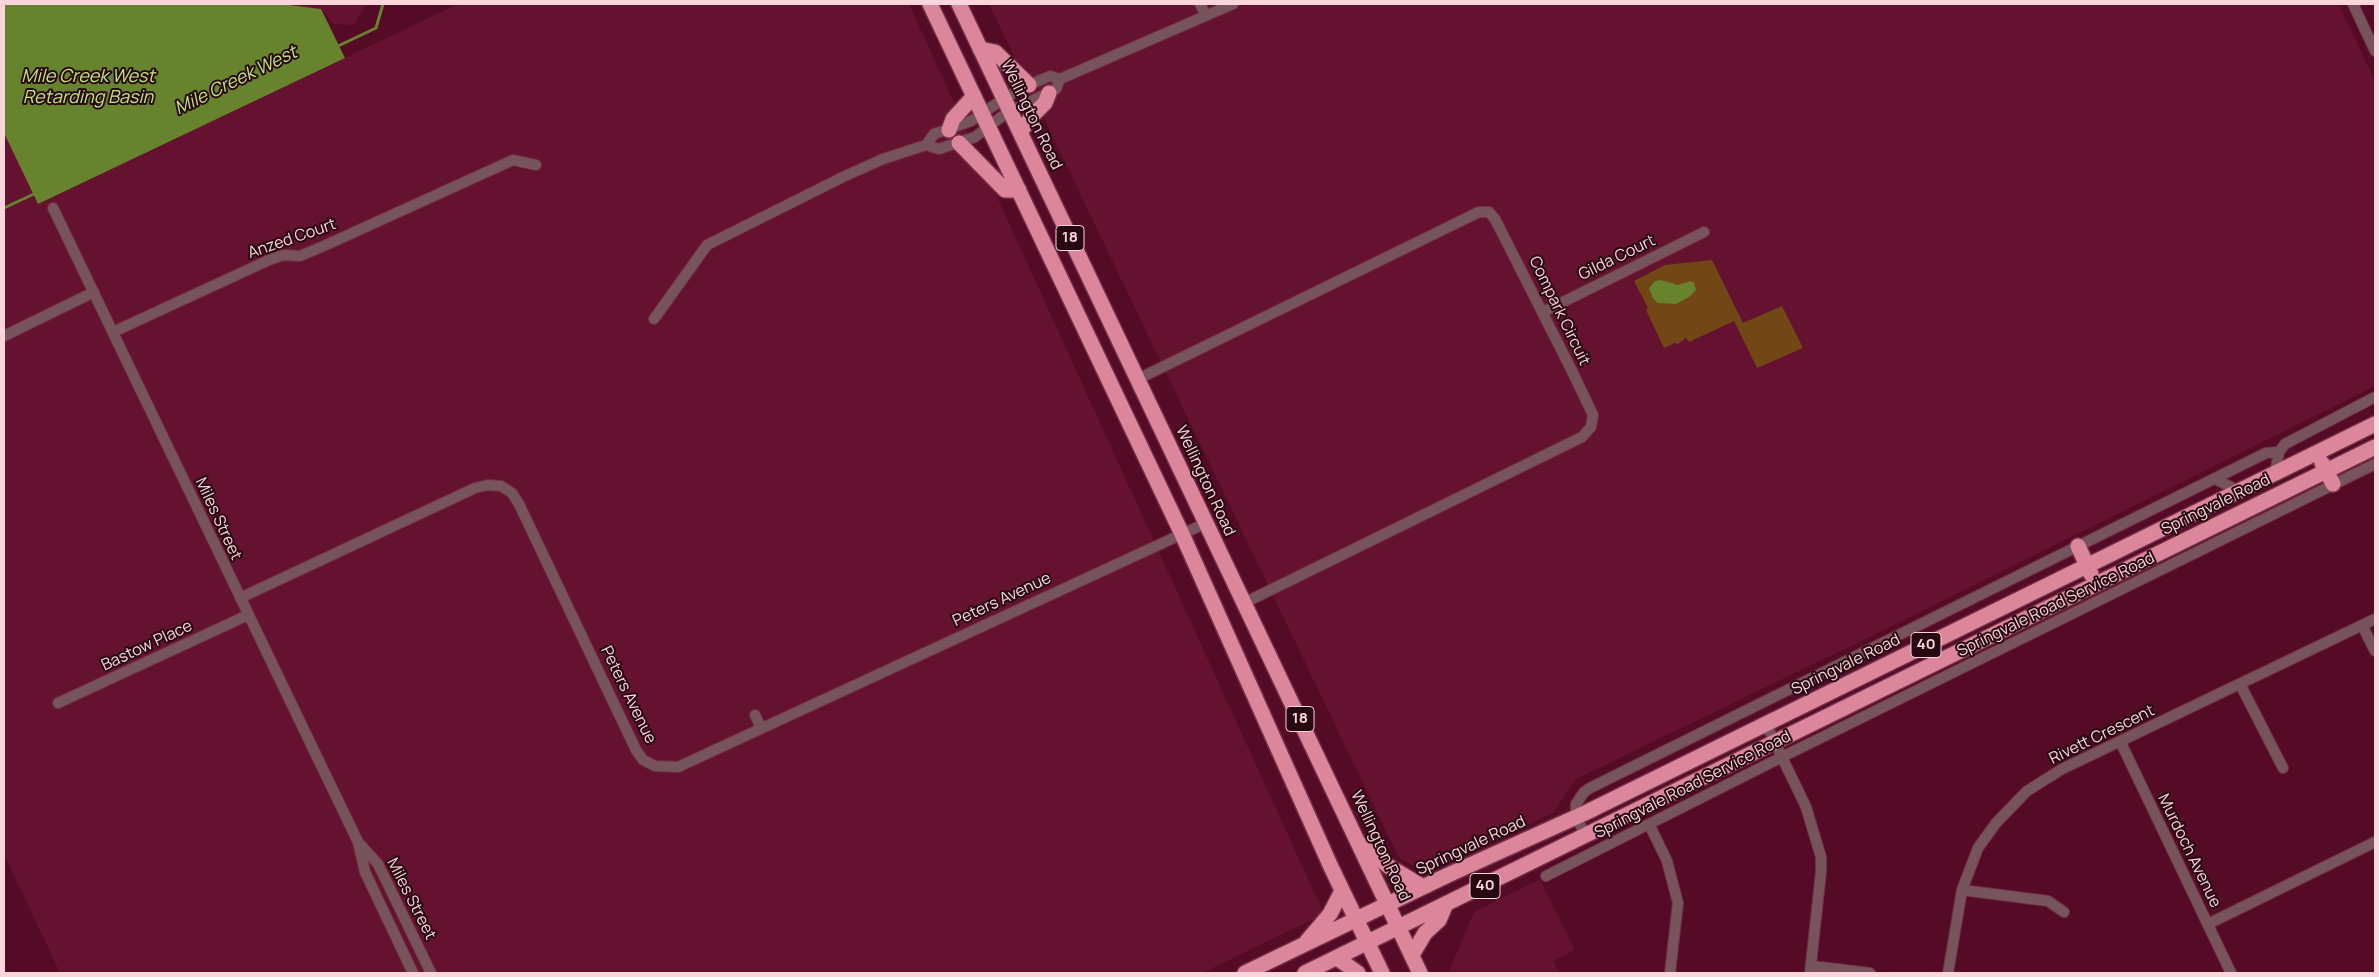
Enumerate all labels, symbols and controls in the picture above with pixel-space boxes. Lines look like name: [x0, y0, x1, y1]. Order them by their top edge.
water label: Mile Creek West: [171, 42, 301, 120]
street label: Wellington Road: [996, 57, 1066, 173]
water label: Mile Creek West Retarding Basin: [21, 66, 155, 108]
street label: Anzed Court: [245, 215, 339, 263]
road number: 18: [1056, 226, 1084, 250]
street label: Gilda Court: [1576, 231, 1658, 285]
street label: Compark Circuit: [1524, 253, 1594, 369]
street label: Wellington Road: [1171, 423, 1239, 539]
street label: Springvale Road: [2159, 470, 2273, 540]
street label: Miles Street: [191, 475, 245, 563]
street label: Springvale Road Service Road: [1954, 549, 2158, 661]
street label: Peters Avenue: [950, 569, 1054, 631]
street label: Bastow Place: [99, 617, 195, 675]
street label: Springvale Road: [1789, 630, 1903, 700]
road number: 40: [1911, 632, 1941, 658]
street label: Peters Avenue: [596, 643, 660, 747]
street label: Rivett Crescent: [2046, 701, 2158, 769]
road number: 18: [1286, 706, 1314, 732]
street label: Springvale Road Service Road: [1592, 727, 1794, 843]
street label: Wellington Road: [1346, 788, 1414, 904]
street label: Murdoch Avenue: [2153, 791, 2225, 911]
street label: Springvale Road: [1413, 812, 1529, 880]
street label: Miles Street: [382, 855, 440, 943]
road number: 40: [1470, 874, 1500, 898]

